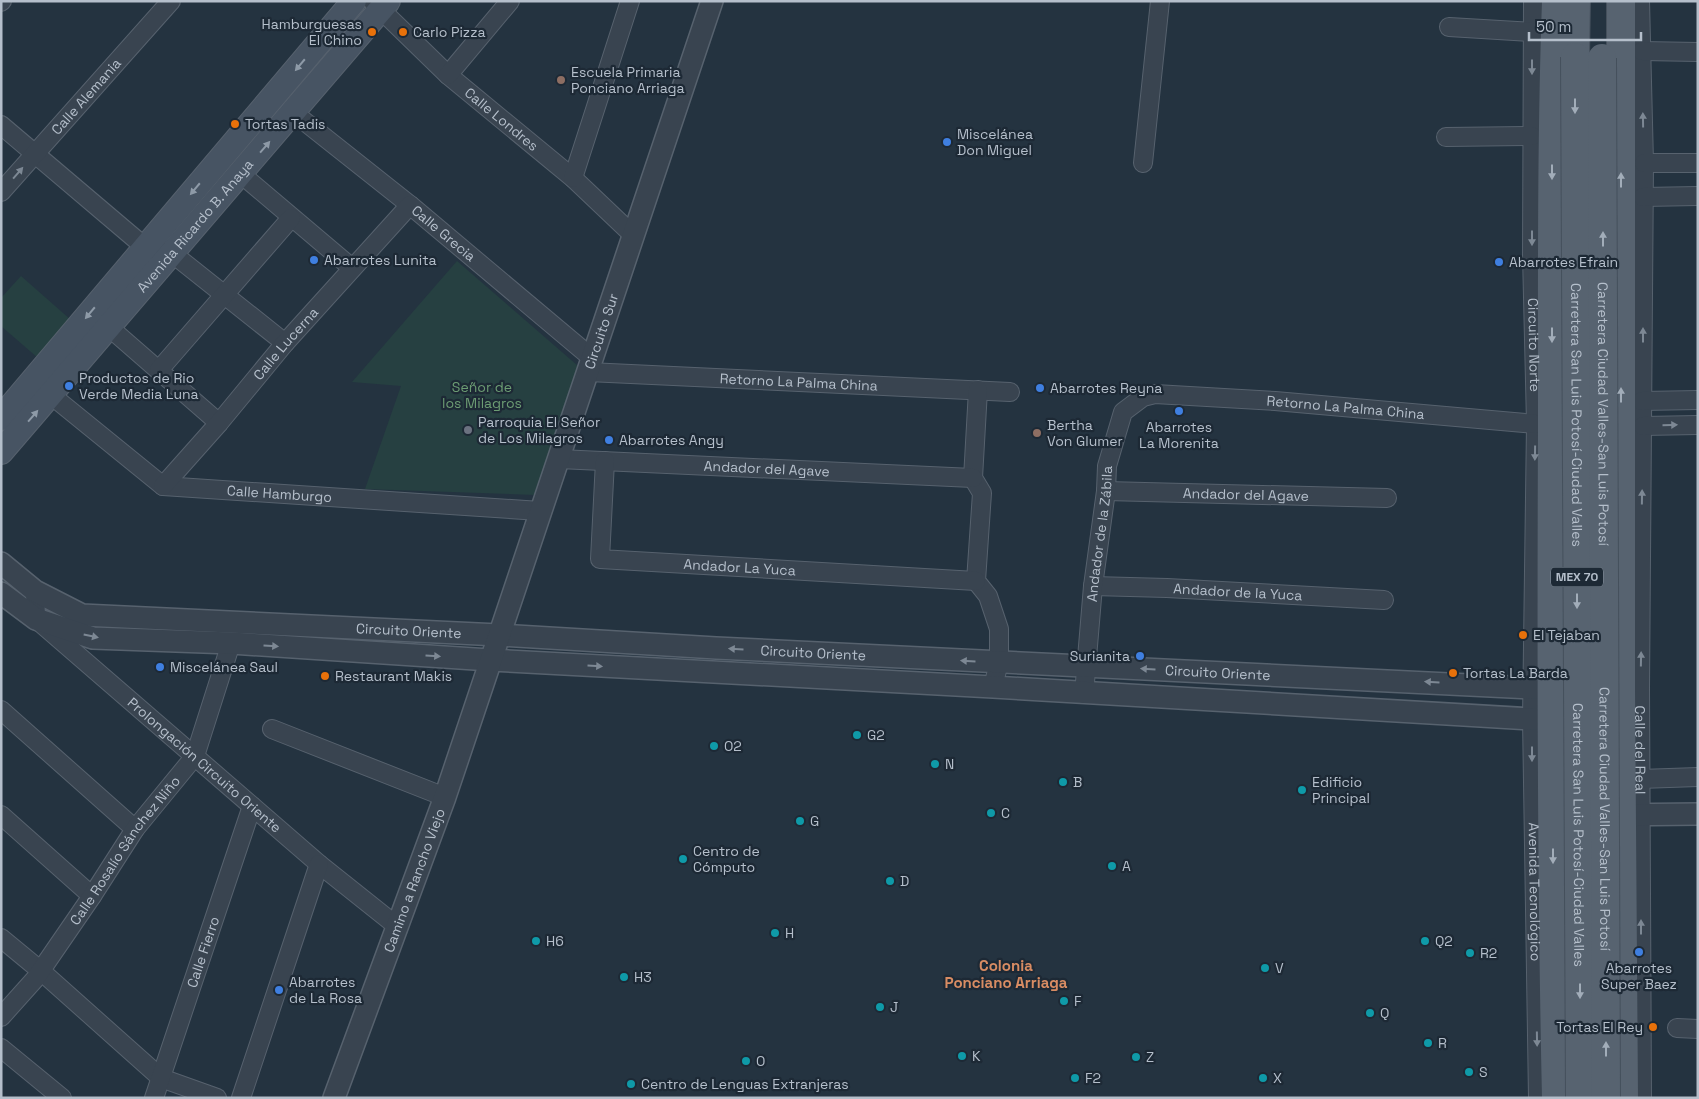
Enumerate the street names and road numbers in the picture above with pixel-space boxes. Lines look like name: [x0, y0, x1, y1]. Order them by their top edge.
street label: Calle Alemania: [47, 54, 125, 138]
street label: Calle Londres: [461, 83, 542, 155]
street label: Avenida Ricardo B. Anaya: [133, 156, 257, 296]
street label: Calle Grecia: [408, 201, 479, 265]
street label: Carretera Ciudad Valles-San Luis Potosí: [1594, 282, 1613, 547]
street label: Carretera San Luis Potosí-Ciudad Valles: [1567, 283, 1586, 547]
street label: Circuito Sur: [580, 291, 622, 372]
street label: Circuito Norte: [1524, 298, 1544, 392]
street label: Calle Lucerna: [249, 303, 322, 384]
street label: Retorno La Palma China: [719, 369, 878, 395]
street label: Retorno La Palma China: [1266, 392, 1425, 423]
street label: Andador del Agave: [703, 457, 830, 480]
street label: Andador de la Zábila: [1083, 465, 1116, 603]
street label: Calle Hamburgo: [226, 481, 333, 506]
street label: Andador del Agave: [1183, 484, 1309, 505]
street label: Andador La Yuca: [683, 555, 796, 579]
road number: MEX 70: [1551, 568, 1603, 586]
street label: Andador de la Yuca: [1173, 579, 1303, 604]
street label: Circuito Oriente: [356, 619, 462, 642]
street label: Circuito Oriente: [760, 641, 866, 664]
street label: Circuito Oriente: [1165, 661, 1271, 684]
street label: Carretera Ciudad Valles-San Luis Potosí: [1595, 687, 1614, 952]
street label: Prolongación Circuito Oriente: [124, 693, 285, 837]
street label: Carretera San Luis Potosí-Ciudad Valles: [1569, 703, 1588, 967]
street label: Calle del Real: [1631, 705, 1650, 794]
street label: Calle Rosalío Sánchez Niño: [66, 772, 184, 928]
street label: Camino a Rancho Viejo: [380, 806, 449, 955]
street label: Avenida Tecnológico: [1525, 822, 1545, 961]
street label: Calle Fierro: [183, 914, 223, 990]

